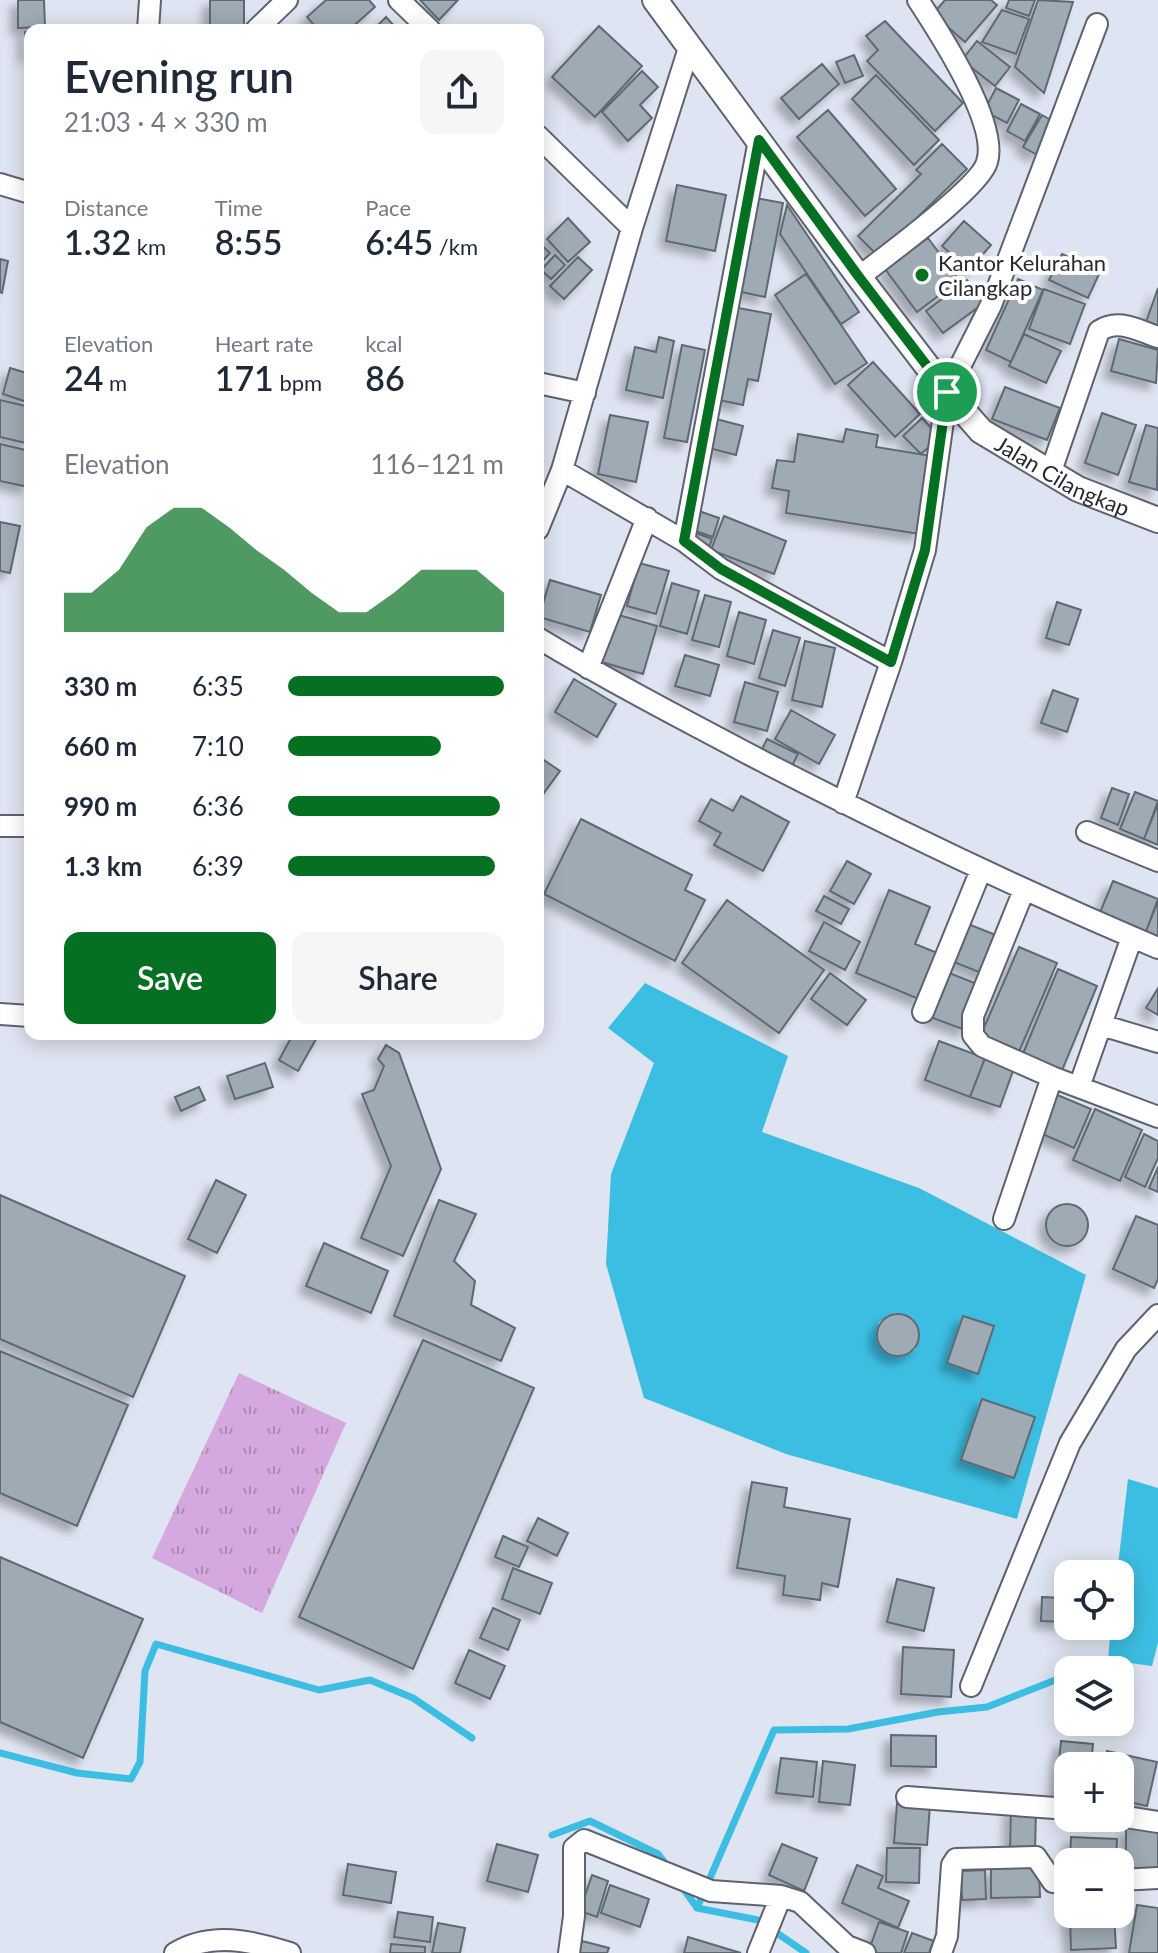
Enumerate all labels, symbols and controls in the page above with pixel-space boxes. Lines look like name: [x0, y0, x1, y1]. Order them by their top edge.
text: Evening run: [64, 50, 294, 102]
button: share: [420, 50, 504, 134]
text: 21:03 · 4 × 330 m: [64, 106, 268, 138]
text: Distance: [64, 194, 148, 221]
text: Time: [215, 194, 263, 221]
text: Pace: [365, 194, 411, 221]
text: 1.32: [64, 221, 131, 262]
text: 8:55: [215, 221, 282, 262]
text: 6:45: [365, 221, 433, 262]
text: km: [131, 233, 166, 260]
text: /km: [433, 233, 478, 260]
place label: Kantor Kelurahan Cilangkap: [938, 249, 1106, 301]
marker: Kantor Kelurahan Cilangkap: [913, 266, 931, 284]
text: Elevation: [64, 330, 153, 357]
text: Heart rate: [215, 330, 313, 357]
text: kcal: [365, 330, 403, 357]
text: 24: [64, 357, 103, 398]
text: 171: [215, 357, 274, 398]
text: 86: [365, 357, 405, 398]
pin: [913, 358, 981, 426]
text: m: [103, 369, 127, 396]
text: bpm: [274, 369, 322, 396]
icon: arrive: [925, 370, 969, 414]
street label: Jalan Cilangkap: [991, 429, 1134, 521]
text: Elevation: [64, 448, 170, 480]
text: 116–121 m: [370, 448, 504, 480]
text: 330 m: [64, 670, 137, 702]
text: 6:35: [192, 670, 244, 702]
text: 660 m: [64, 730, 137, 762]
text: 7:10: [192, 730, 244, 762]
text: 990 m: [64, 790, 137, 822]
text: 6:36: [192, 790, 244, 822]
text: 1.3 km: [64, 850, 142, 882]
text: 6:39: [192, 850, 244, 882]
button: Save: [64, 932, 276, 1024]
button: Share: [292, 932, 504, 1024]
map controls: [1054, 1560, 1134, 1928]
button: locate: [1054, 1560, 1134, 1640]
button: layers: [1054, 1656, 1134, 1736]
button: +: [1054, 1752, 1134, 1832]
button: −: [1054, 1848, 1134, 1928]

